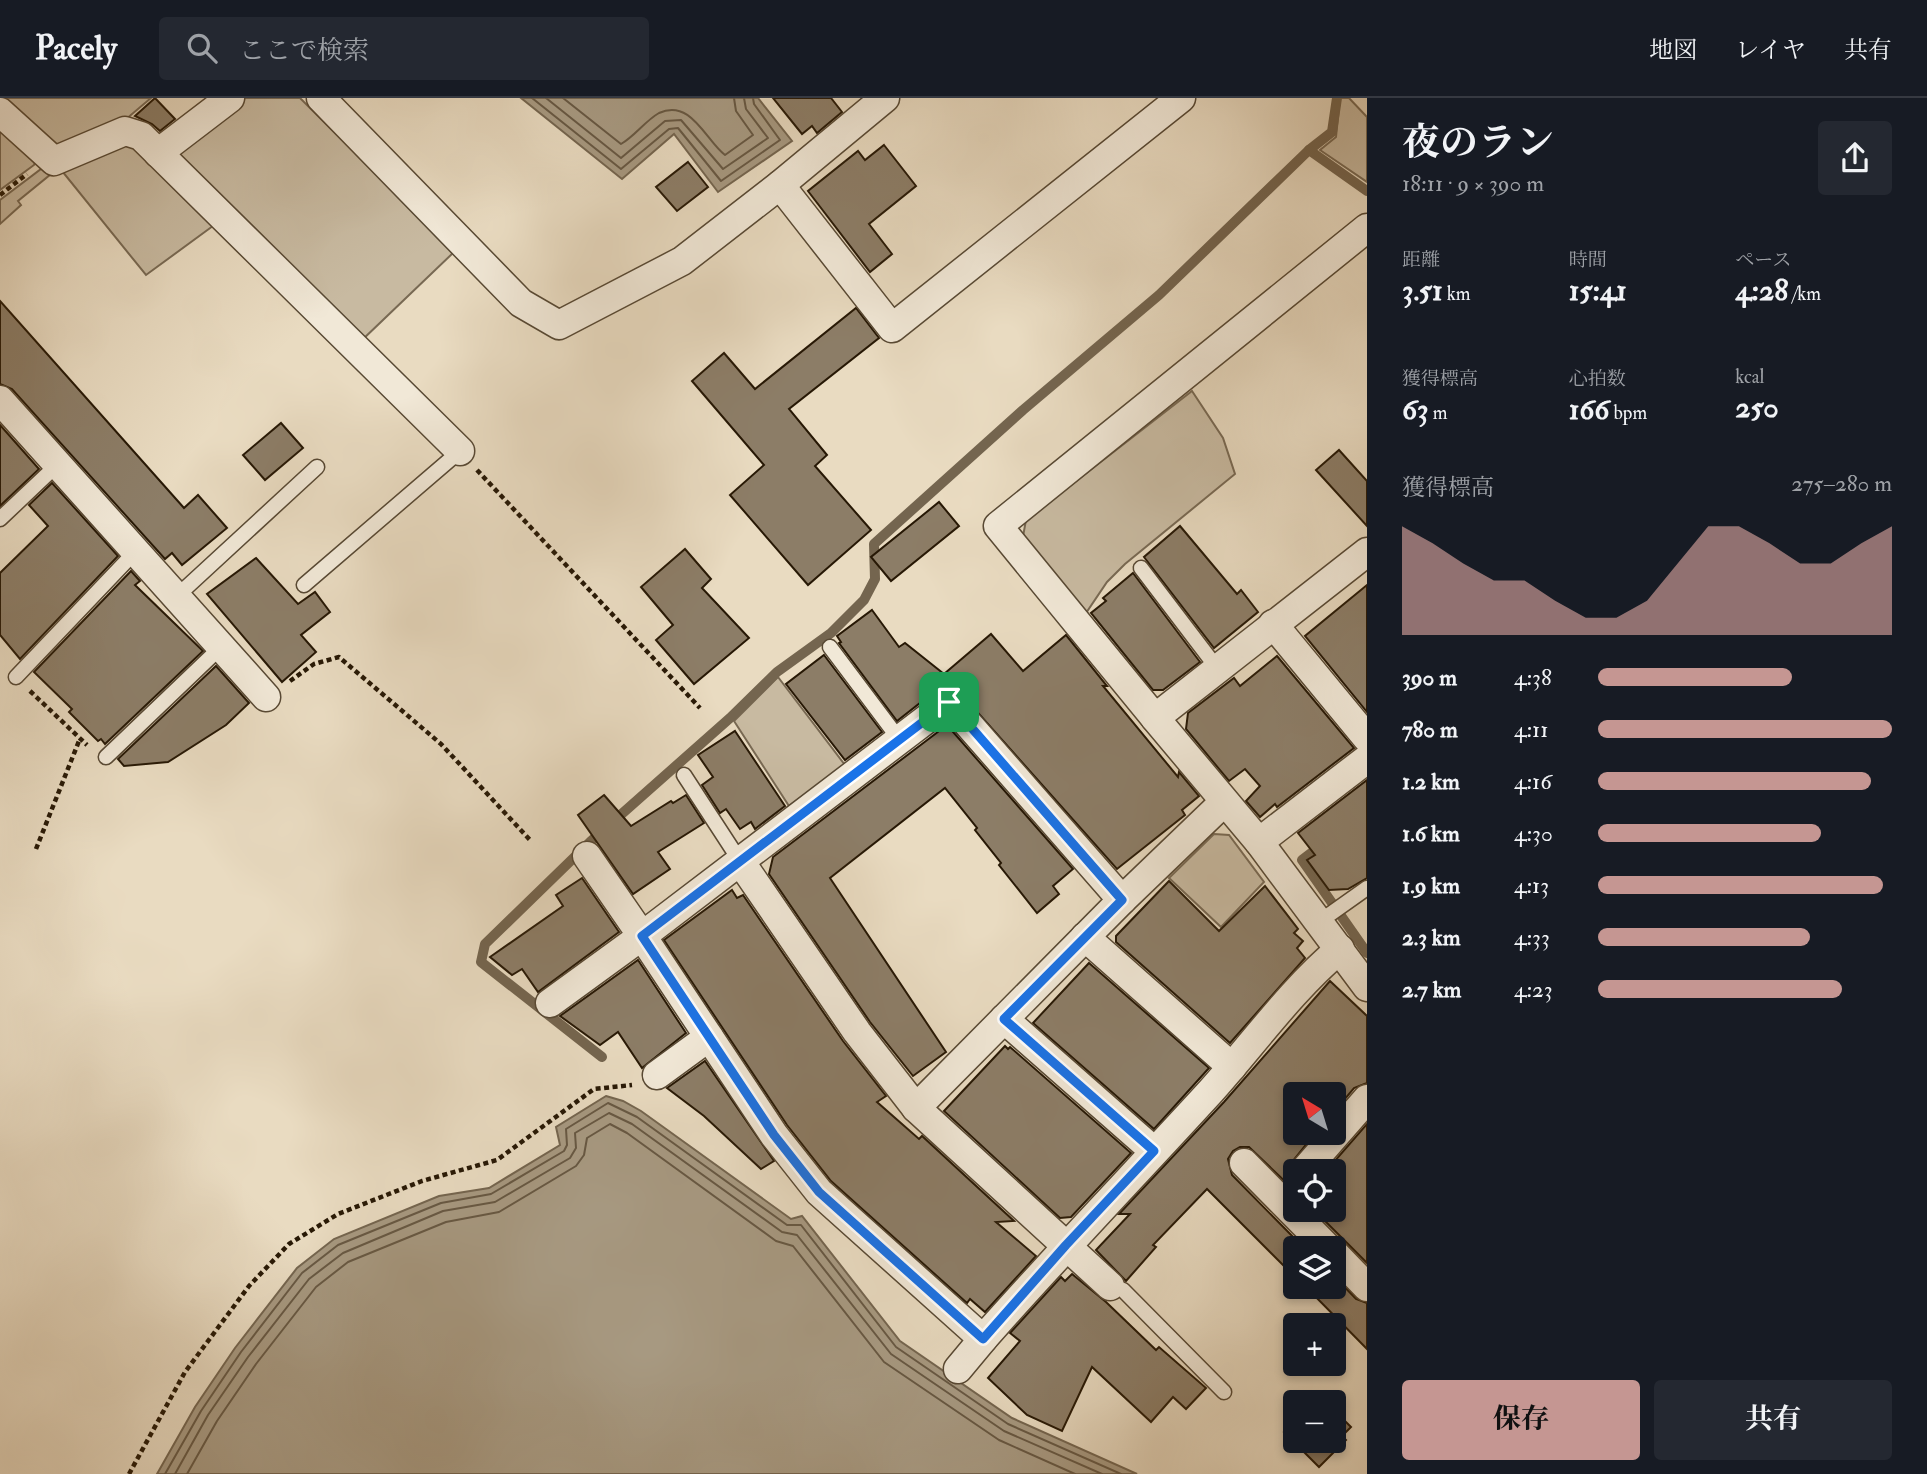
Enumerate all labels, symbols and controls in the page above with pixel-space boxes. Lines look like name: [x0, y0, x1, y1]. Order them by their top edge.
search box: [159, 17, 649, 80]
text: Pacely: [35, 28, 117, 69]
icon: search: [183, 29, 221, 67]
text: ここで検索: [239, 35, 369, 67]
text: 地図: [1649, 35, 1697, 66]
text: レイヤ: [1735, 35, 1806, 66]
text: 共有: [1844, 35, 1892, 66]
text: 夜のラン: [1402, 119, 1554, 167]
button: share: [1818, 121, 1892, 195]
text: 18:11 · 9 × 390 m: [1402, 169, 1544, 198]
text: 距離: [1402, 248, 1440, 272]
text: 時間: [1569, 248, 1607, 272]
text: ペース: [1735, 248, 1791, 272]
text: 3.51: [1402, 272, 1443, 309]
text: 15:41: [1569, 272, 1627, 309]
text: 4:28: [1735, 272, 1788, 309]
text: km: [1443, 282, 1471, 306]
text: /km: [1788, 282, 1821, 306]
text: kcal: [1735, 365, 1764, 389]
text: 獲得標高: [1402, 367, 1478, 391]
text: 心拍数: [1569, 367, 1626, 391]
text: 250: [1735, 389, 1779, 426]
text: 63: [1402, 391, 1429, 428]
text: 166: [1569, 391, 1609, 428]
text: m: [1429, 401, 1447, 425]
text: bpm: [1609, 401, 1647, 425]
text: 275–280 m: [1791, 469, 1892, 498]
text: 獲得標高: [1402, 473, 1494, 502]
text: 390 m: [1402, 663, 1457, 692]
text: 4:38: [1514, 663, 1552, 692]
pin: [919, 672, 979, 732]
icon: arrive: [930, 683, 968, 721]
text: 780 m: [1402, 715, 1458, 744]
text: 4:11: [1514, 715, 1549, 744]
text: 1.2 km: [1402, 767, 1460, 796]
text: 4:16: [1514, 767, 1552, 796]
text: 1.6 km: [1402, 819, 1460, 848]
text: 4:30: [1514, 819, 1553, 848]
text: 1.9 km: [1402, 871, 1460, 900]
text: 4:13: [1514, 871, 1549, 900]
text: 2.3 km: [1402, 923, 1461, 952]
text: 4:33: [1514, 923, 1550, 952]
text: 2.7 km: [1402, 975, 1461, 1004]
text: 4:23: [1514, 975, 1553, 1004]
north arrow: [1283, 1082, 1346, 1144]
map controls: [1283, 1082, 1346, 1453]
button: locate: [1283, 1159, 1346, 1222]
button: layers: [1283, 1236, 1346, 1299]
button: +: [1283, 1313, 1346, 1376]
button: 保存: [1402, 1380, 1640, 1460]
button: 共有: [1654, 1380, 1892, 1460]
button: −: [1283, 1390, 1346, 1453]

